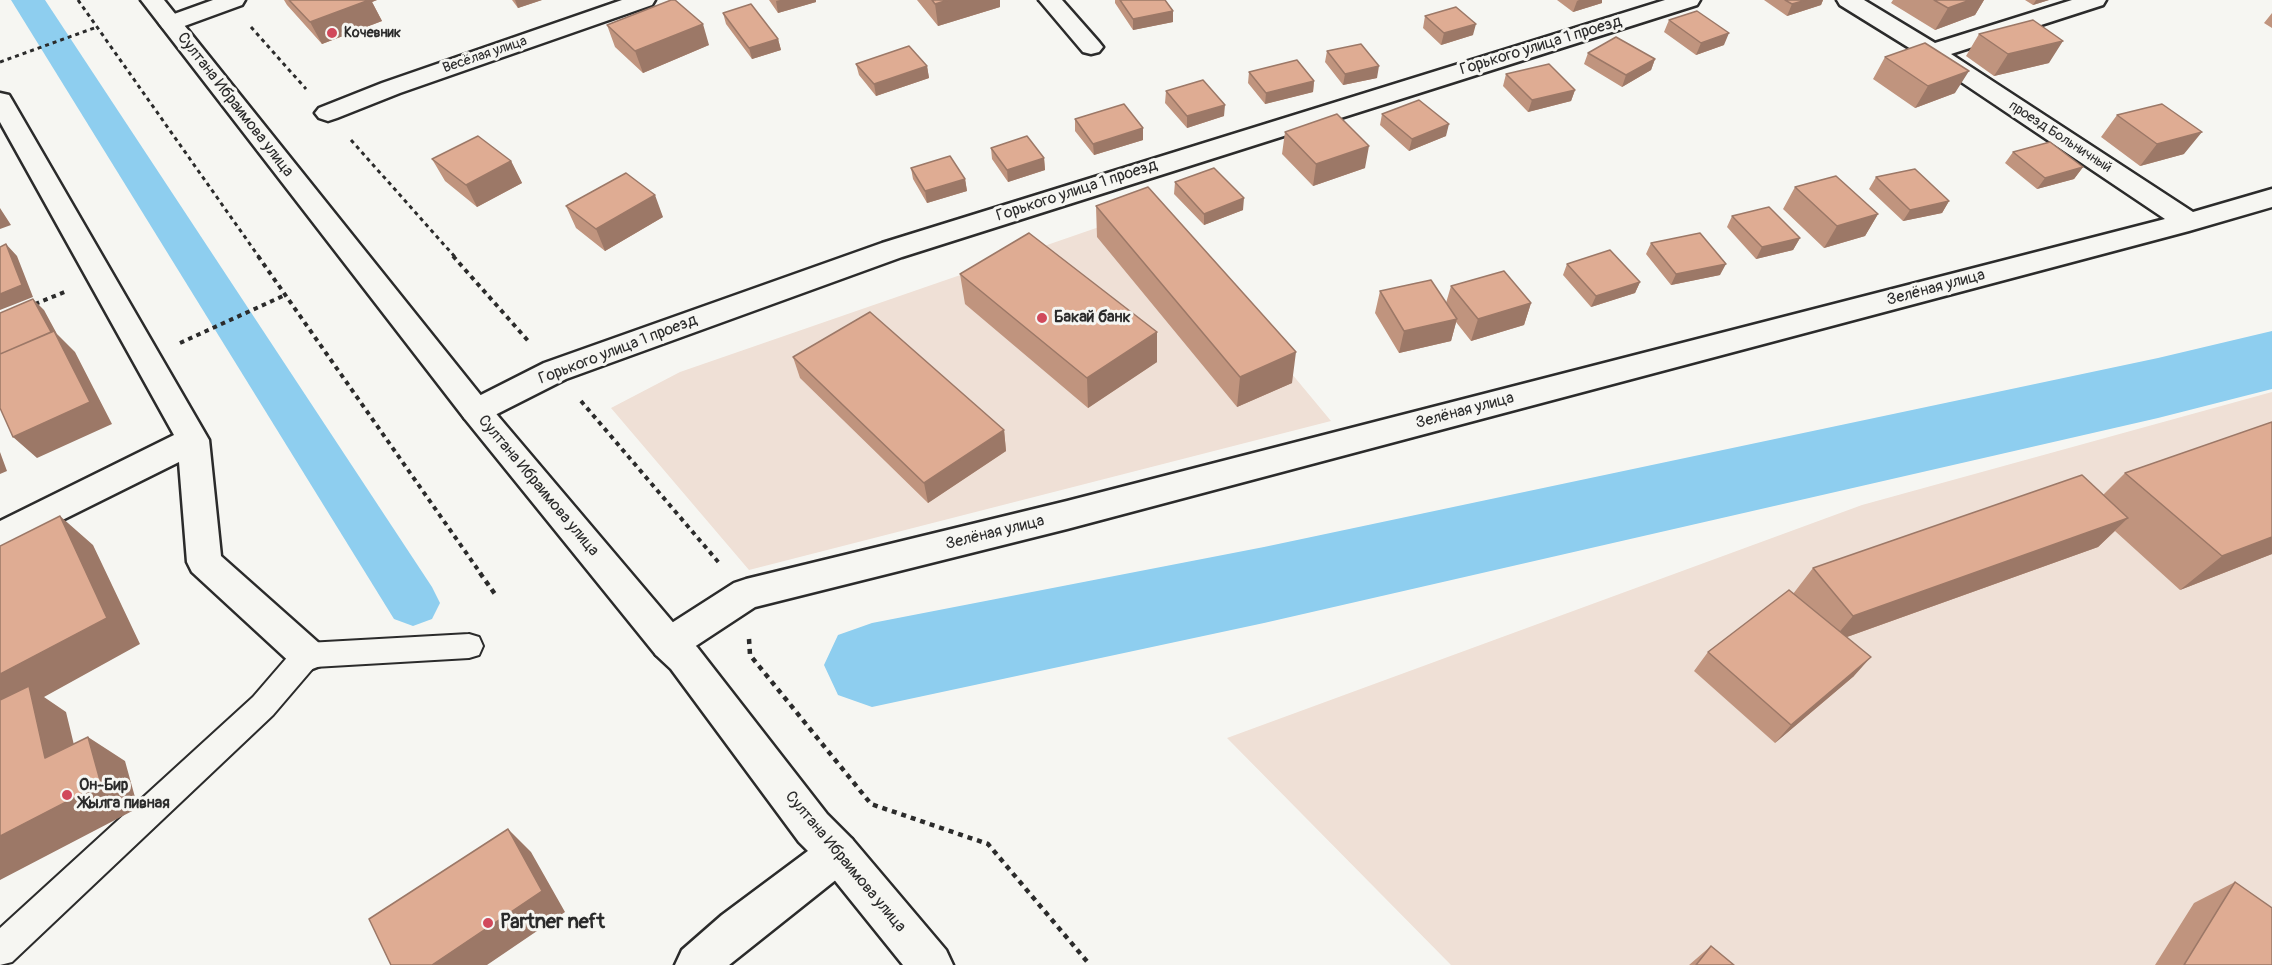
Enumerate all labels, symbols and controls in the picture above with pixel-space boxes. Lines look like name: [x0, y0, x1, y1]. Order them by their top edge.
street label: Горького улица 1 проезд: [1458, 12, 1624, 80]
place label: Кочевник: [344, 25, 401, 41]
marker: Кочевник: [325, 26, 339, 40]
street label: Султана Ибраимова улица: [173, 29, 297, 181]
street label: Весёлая улица: [441, 33, 529, 77]
street label: проезд Больничный: [2006, 98, 2114, 176]
street label: Горького улица 1 проезд: [994, 156, 1160, 226]
street label: Зелёная улица: [1885, 266, 1987, 310]
place label: Бакай банк: [1054, 308, 1131, 328]
street label: Горького улица 1 проезд: [536, 311, 700, 389]
marker: Бакай банк: [1035, 311, 1049, 325]
street label: Зелёная улица: [1414, 389, 1516, 433]
street label: Султана Ибраимова улица: [473, 412, 603, 560]
street label: Зелёная улица: [944, 511, 1046, 555]
place label: Он-Бир Жылга пивная: [79, 776, 170, 814]
marker: Он-Бир Жылга пивная: [60, 788, 74, 802]
street label: Султана Ибраимова улица: [780, 788, 910, 936]
place label: Partner neft: [500, 911, 605, 935]
marker: Partner neft: [481, 916, 495, 930]

